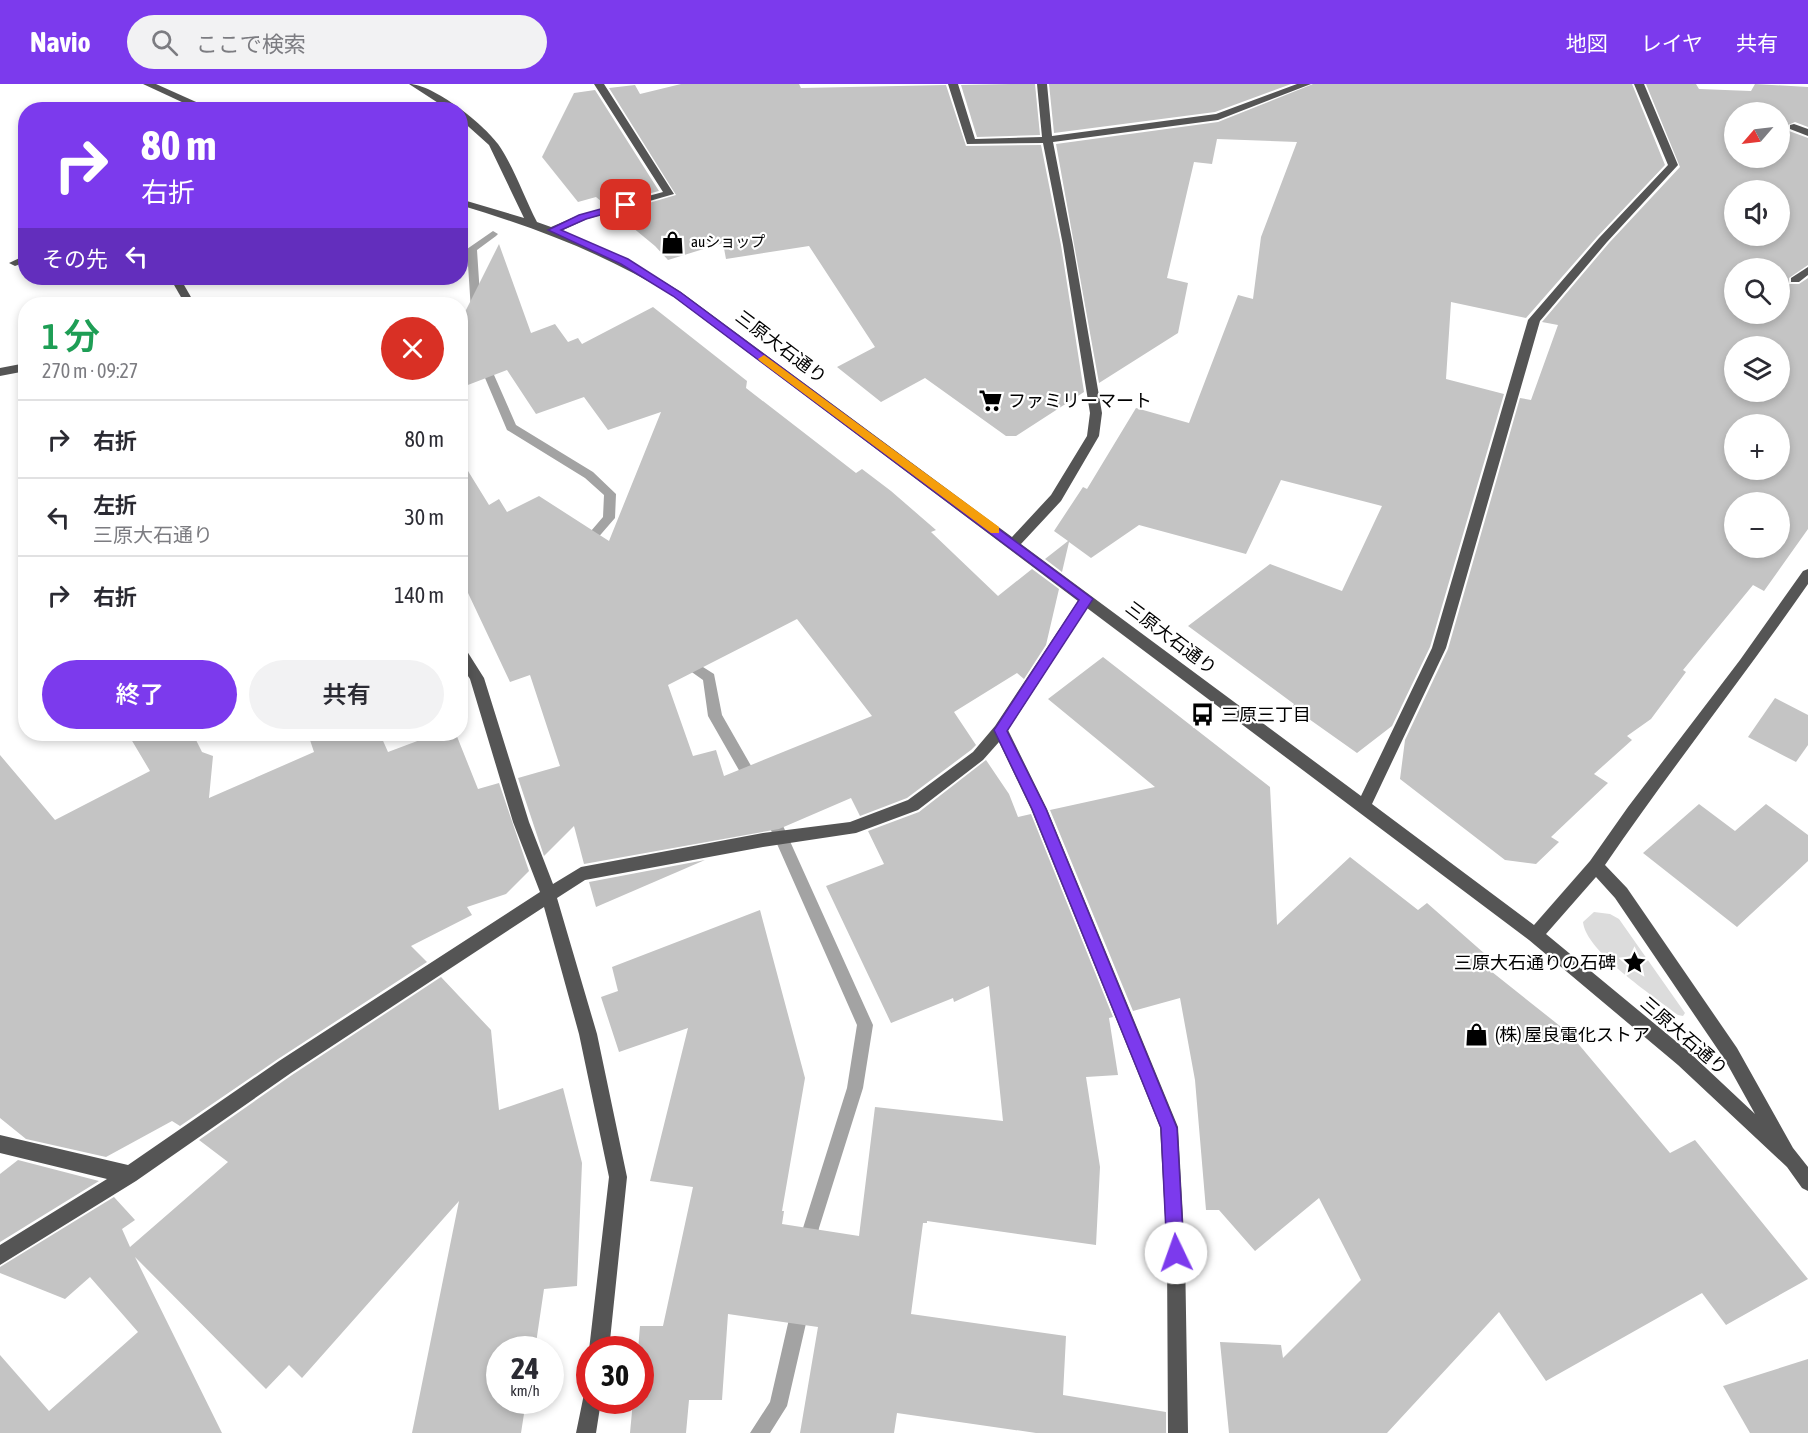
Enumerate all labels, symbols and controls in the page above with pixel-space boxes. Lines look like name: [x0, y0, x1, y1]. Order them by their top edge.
search box: [127, 15, 547, 69]
text: Navio: [30, 26, 91, 58]
icon: search: [148, 26, 181, 59]
text: ここで検索: [196, 31, 306, 57]
text: 地図: [1566, 31, 1608, 55]
text: レイヤ: [1641, 31, 1703, 55]
text: 共有: [1736, 31, 1778, 55]
north arrow: [1724, 102, 1790, 168]
map controls: [1724, 102, 1790, 558]
text: 80 m: [141, 121, 216, 169]
icon: right: [42, 126, 120, 204]
text: 右折: [141, 177, 195, 208]
pin: [600, 179, 651, 230]
button: sound: [1724, 180, 1790, 246]
icon: arrive: [609, 188, 642, 221]
shop icon: auショップ: [660, 229, 686, 255]
place label: auショップ: [691, 233, 765, 250]
icon: left: [120, 240, 153, 273]
text: その先: [42, 246, 108, 272]
button: search: [1724, 258, 1790, 324]
street label: 三原大石通り: [732, 306, 831, 387]
text: 1 分: [42, 315, 100, 357]
button: close: [381, 317, 444, 380]
button: layers: [1724, 336, 1790, 402]
text: 270 m · 09:27: [42, 359, 138, 382]
supermarket icon: ファミリーマート: [977, 388, 1003, 414]
place label: ファミリーマート: [1008, 390, 1152, 411]
button: +: [1724, 414, 1790, 480]
icon: right: [42, 423, 75, 456]
text: 80 m: [404, 426, 444, 452]
text: 右折: [93, 428, 137, 454]
text: 左折: [93, 492, 137, 518]
button: −: [1724, 492, 1790, 558]
icon: left: [42, 501, 75, 534]
text: 30 m: [404, 504, 444, 530]
text: 三原大石通り: [93, 523, 213, 546]
icon: right: [42, 579, 75, 612]
text: 140 m: [394, 582, 444, 608]
text: 右折: [93, 584, 137, 610]
street label: 三原大石通り: [1122, 597, 1221, 678]
button: 終了: [42, 660, 237, 729]
button: 共有: [249, 660, 444, 729]
bus stop icon: 三原三丁目: [1190, 702, 1216, 728]
place label: 三原三丁目: [1221, 704, 1311, 725]
place icon: 三原大石通りの石碑: [1621, 950, 1647, 976]
place label: 三原大石通りの石碑: [1454, 952, 1616, 973]
street label: 三原大石通り: [1637, 992, 1732, 1079]
shop icon: (株) 屋良電化ストア: [1464, 1022, 1490, 1048]
place label: (株) 屋良電化ストア: [1495, 1024, 1650, 1045]
position arrow: [1144, 1221, 1208, 1285]
speed limit sign: 30: [576, 1336, 654, 1414]
text: 24: [511, 1351, 539, 1385]
text: km/h: [510, 1382, 540, 1399]

